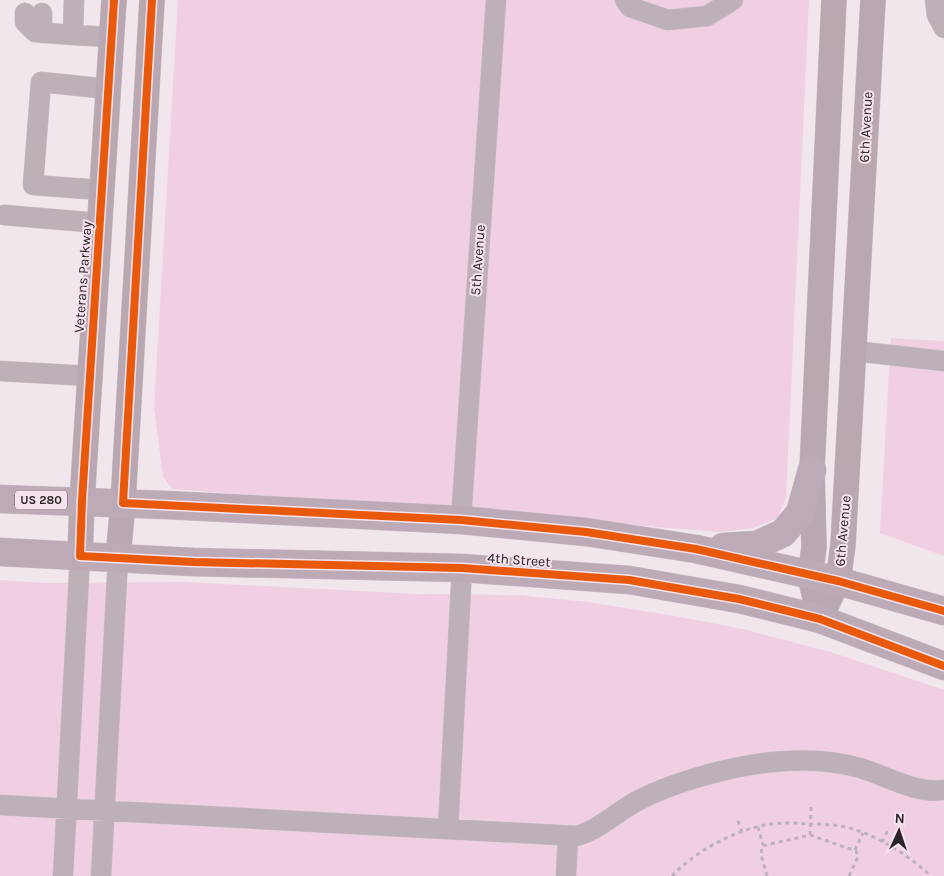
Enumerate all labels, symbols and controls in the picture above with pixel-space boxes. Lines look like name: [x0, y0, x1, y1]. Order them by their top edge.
street label: 6th Avenue: [856, 91, 876, 163]
street label: Veterans Parkway: [71, 220, 95, 333]
street label: 5th Avenue: [467, 224, 489, 296]
road number: US 280: [15, 490, 67, 510]
street label: 6th Avenue: [831, 495, 855, 567]
street label: 4th Street: [487, 549, 551, 571]
north arrow: [874, 806, 924, 856]
text: N: [894, 810, 905, 827]

